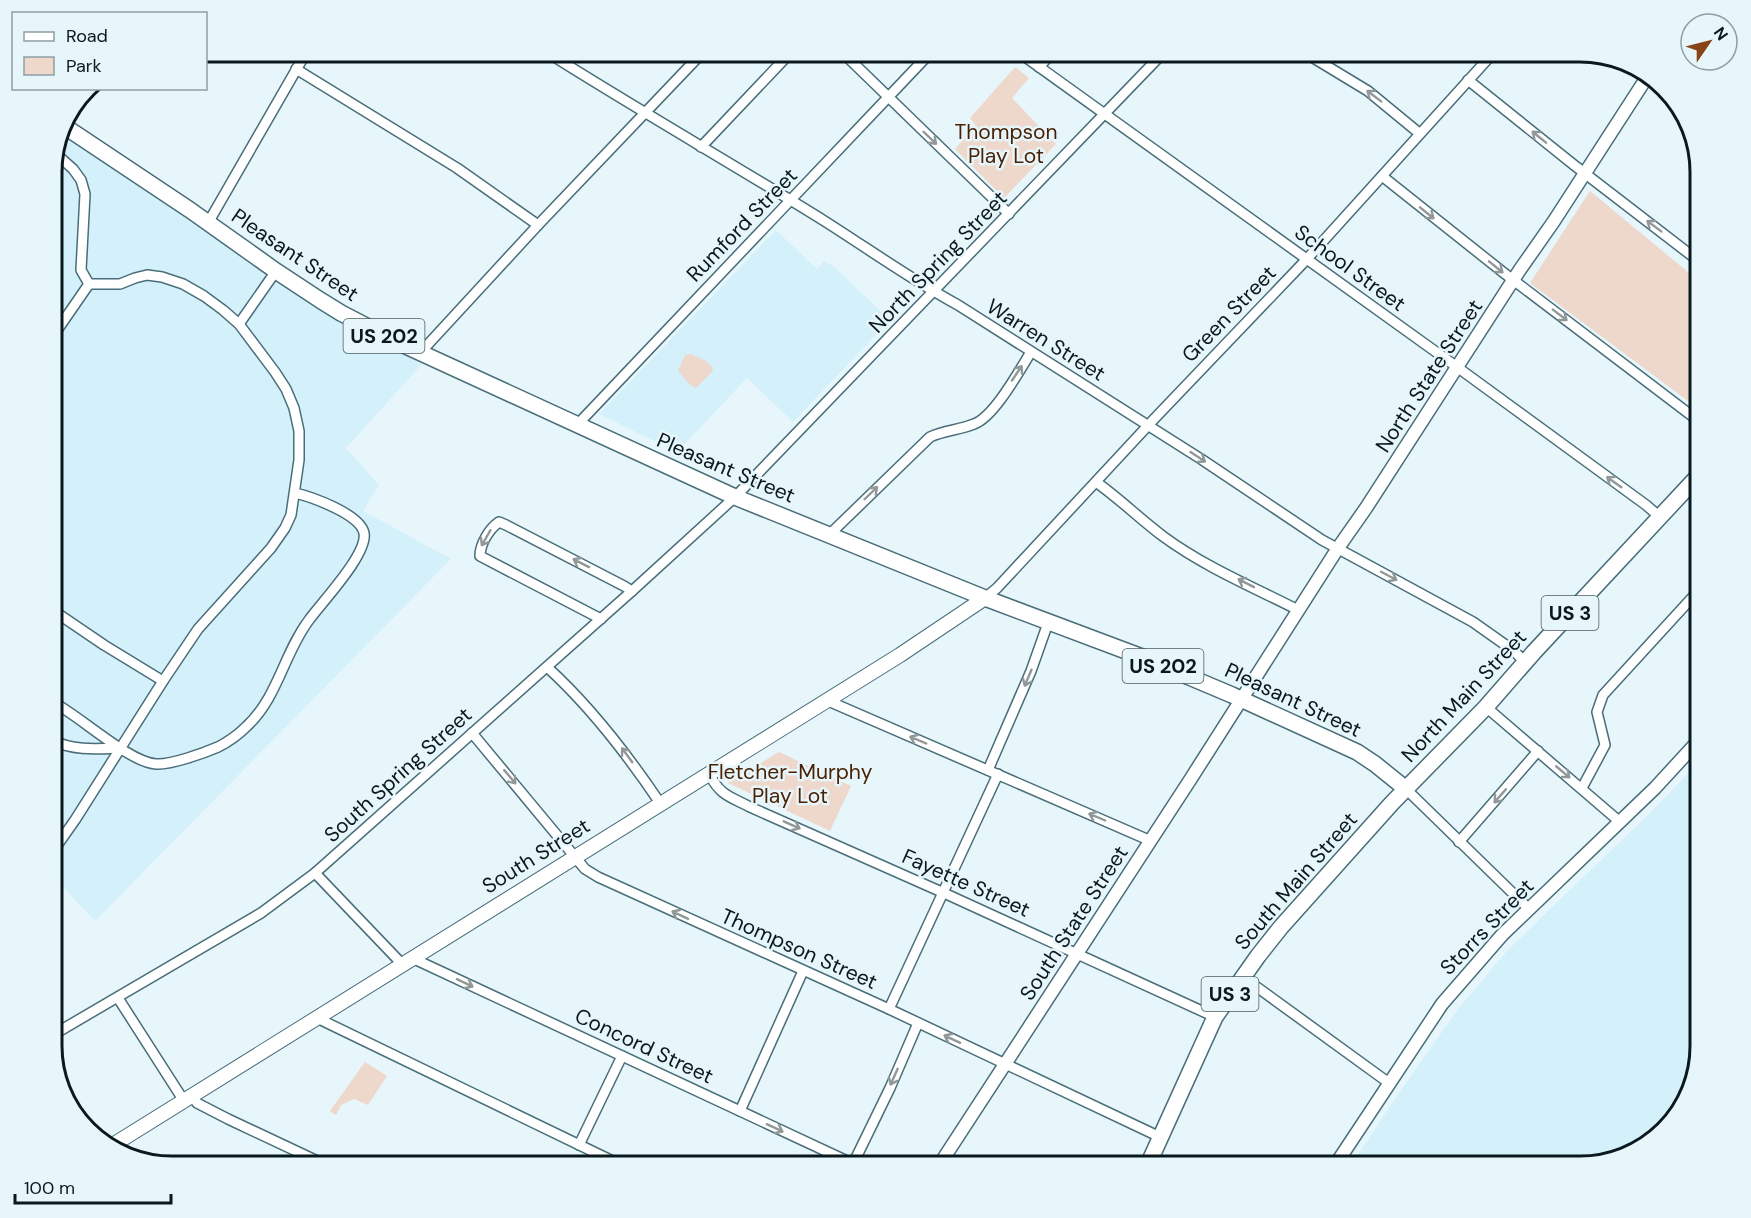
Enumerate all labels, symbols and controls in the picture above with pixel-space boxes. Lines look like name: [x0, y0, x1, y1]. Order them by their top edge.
legend: [12, 12, 207, 90]
north arrow: [1679, 12, 1739, 72]
text: N: [1709, 23, 1733, 44]
text: Road: [66, 24, 108, 48]
text: Park: [66, 54, 102, 78]
one-way arrow: [1366, 90, 1382, 103]
park label: Thompson Play Lot: [954, 118, 1058, 170]
one-way arrow: [1531, 130, 1547, 143]
one-way arrow: [923, 131, 938, 145]
street label: Rumford Street: [681, 162, 803, 288]
street label: North Spring Street: [863, 185, 1013, 339]
street label: Pleasant Street: [226, 202, 364, 308]
one-way arrow: [1419, 206, 1435, 219]
street label: School Street: [1289, 218, 1411, 318]
one-way arrow: [1646, 220, 1662, 232]
street label: Green Street: [1176, 260, 1282, 368]
one-way arrow: [1488, 261, 1504, 274]
street label: Warren Street: [981, 292, 1111, 388]
street label: North State Street: [1369, 294, 1489, 458]
one-way arrow: [1551, 309, 1567, 321]
road number: US 202: [344, 319, 424, 353]
one-way arrow: [1011, 365, 1023, 382]
street label: Pleasant Street: [653, 426, 799, 510]
one-way arrow: [1189, 450, 1206, 463]
one-way arrow: [1606, 476, 1622, 488]
one-way arrow: [864, 486, 879, 500]
one-way arrow: [480, 529, 492, 546]
one-way arrow: [573, 557, 590, 569]
one-way arrow: [1380, 571, 1398, 582]
one-way arrow: [1237, 577, 1255, 589]
road number: US 3: [1542, 596, 1598, 630]
street label: North Main Street: [1395, 624, 1533, 768]
road number: US 202: [1122, 649, 1204, 683]
street label: Pleasant Street: [1220, 656, 1366, 744]
one-way arrow: [1022, 668, 1033, 686]
street label: South Spring Street: [318, 701, 478, 849]
one-way arrow: [909, 734, 928, 745]
one-way arrow: [620, 748, 633, 764]
park label: Fletcher-Murphy Play Lot: [708, 758, 873, 810]
one-way arrow: [1554, 765, 1570, 778]
one-way arrow: [503, 769, 516, 785]
one-way arrow: [1493, 788, 1507, 803]
street label: South Main Street: [1228, 806, 1364, 956]
one-way arrow: [1088, 811, 1107, 822]
street label: South Street: [477, 812, 595, 900]
one-way arrow: [783, 820, 801, 832]
street label: South State Street: [1013, 840, 1135, 1006]
street label: Fayette Street: [898, 842, 1034, 924]
street label: Storrs Street: [1434, 873, 1540, 981]
street label: Thompson Street: [716, 902, 882, 996]
one-way arrow: [671, 908, 689, 920]
one-way arrow: [456, 977, 474, 989]
road number: US 3: [1202, 977, 1258, 1011]
street label: Concord Street: [570, 1002, 718, 1090]
one-way arrow: [944, 1033, 962, 1045]
one-way arrow: [888, 1068, 899, 1086]
one-way arrow: [766, 1122, 784, 1134]
scale bar: [15, 1167, 171, 1205]
text: 100 m: [24, 1176, 75, 1200]

